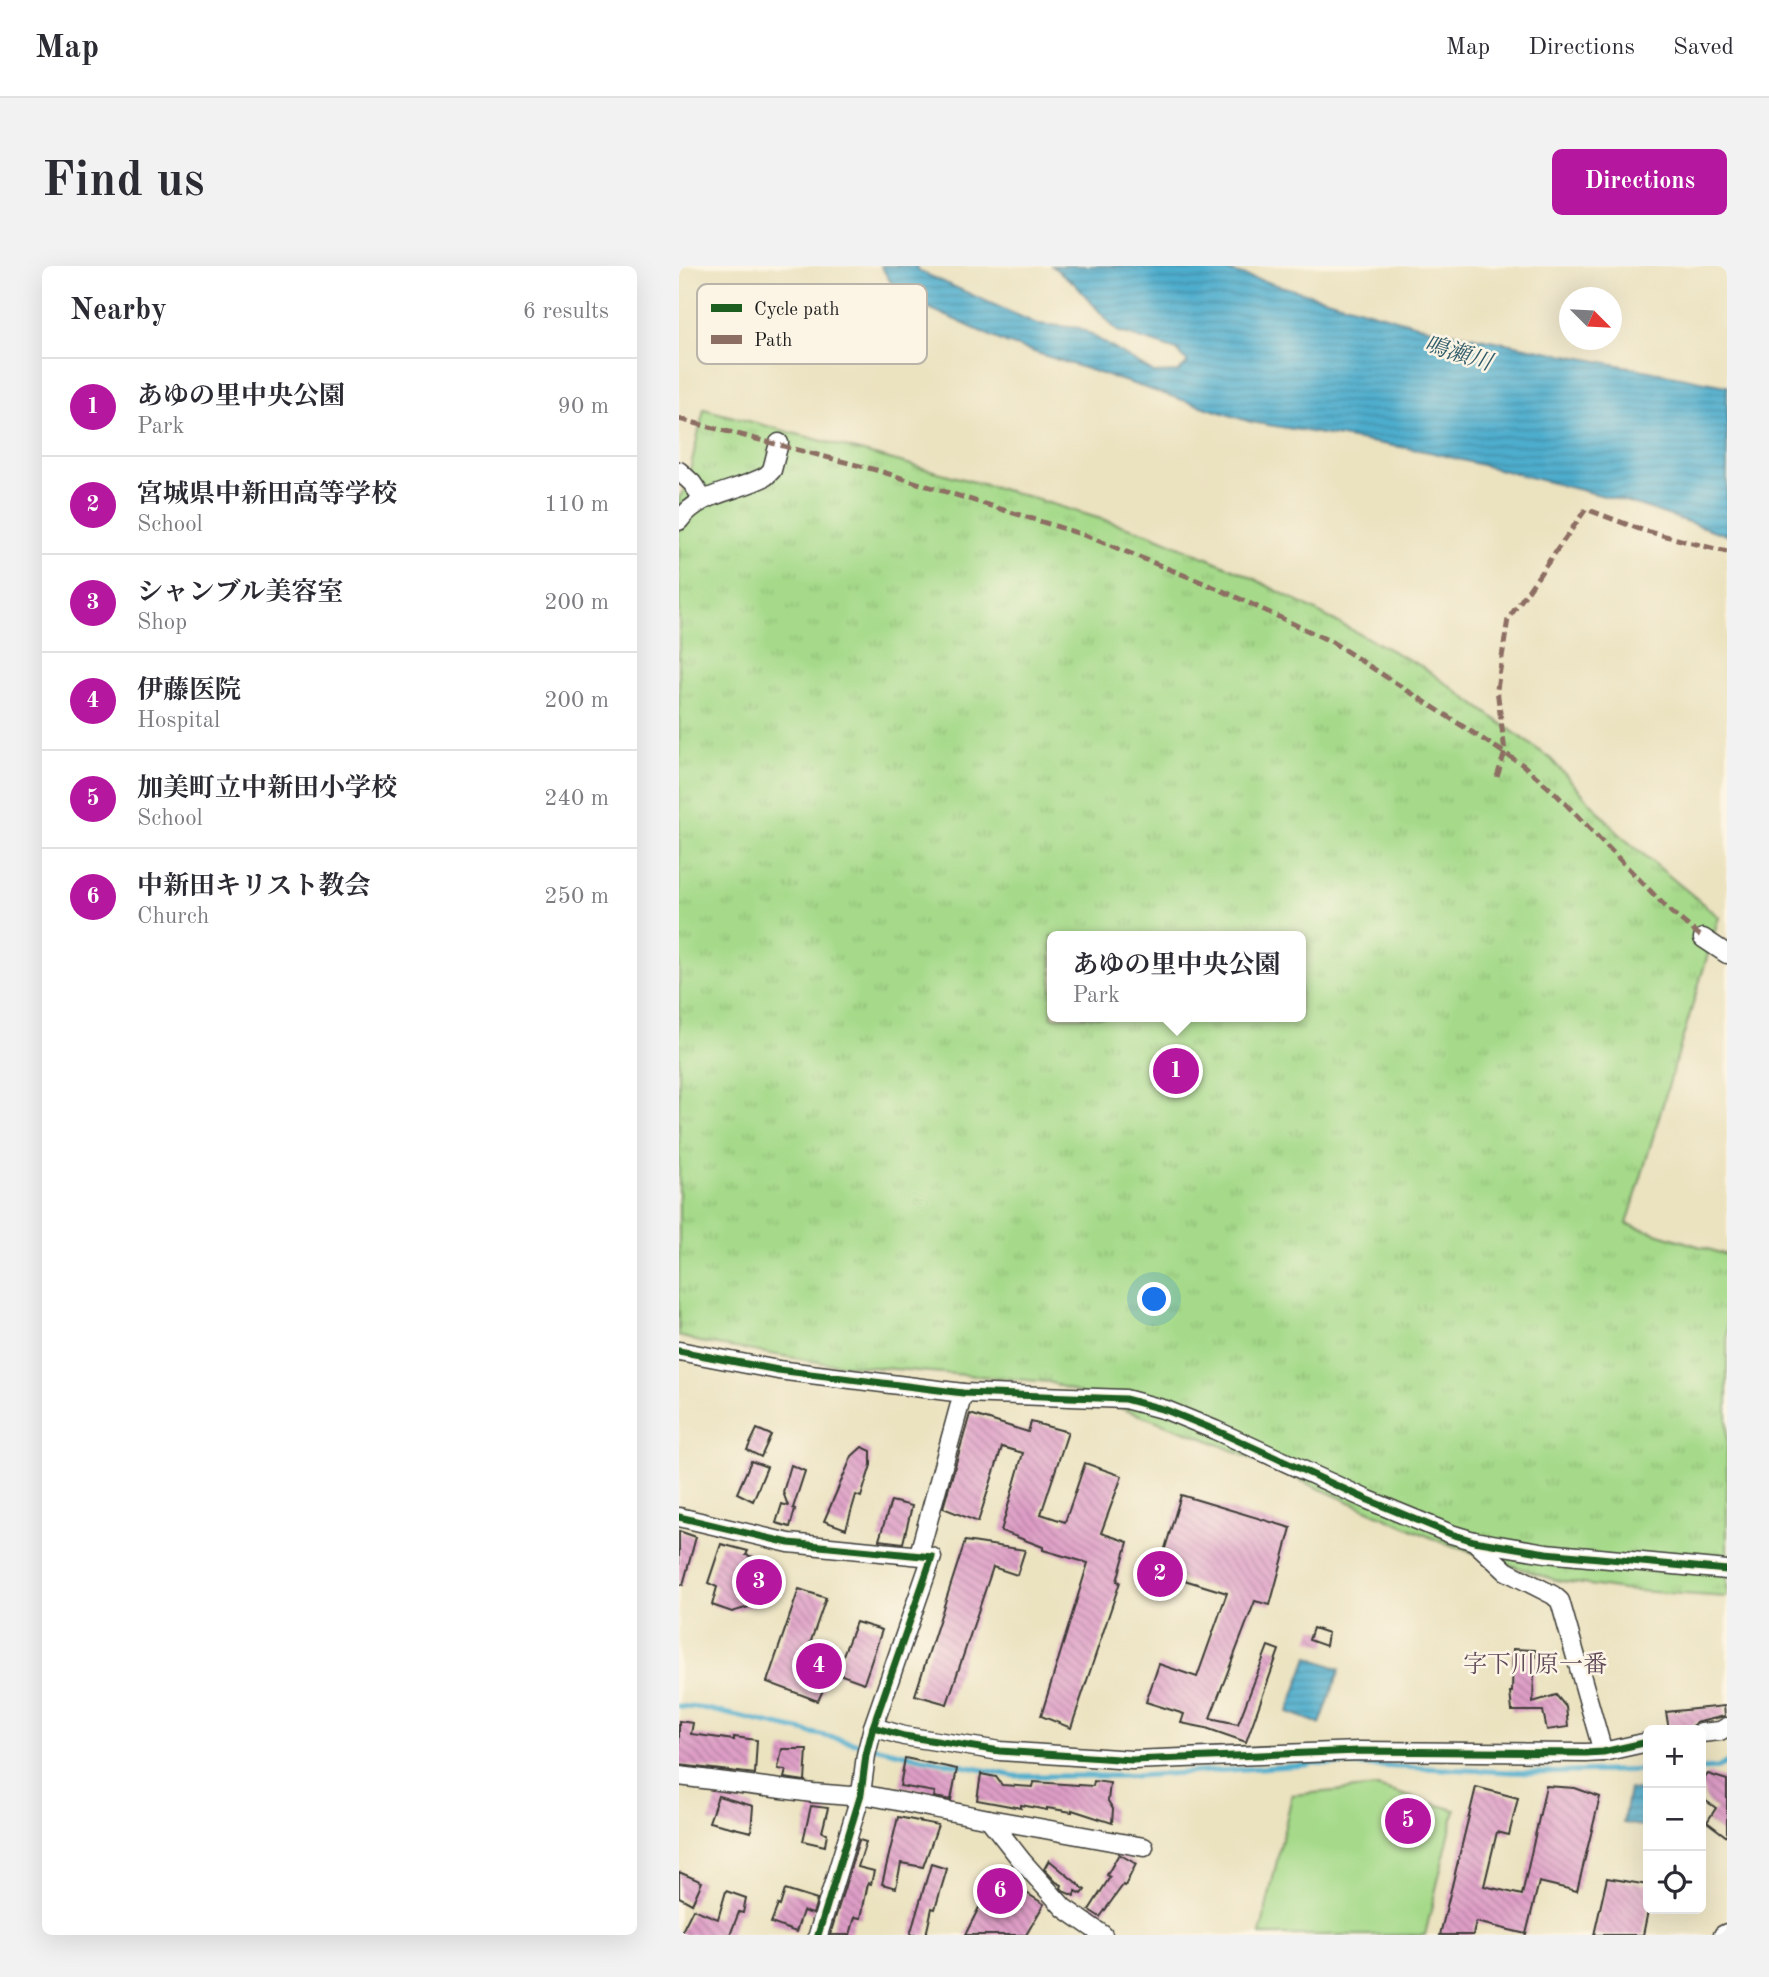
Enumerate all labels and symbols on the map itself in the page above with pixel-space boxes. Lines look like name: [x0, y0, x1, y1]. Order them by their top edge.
legend: [697, 284, 927, 364]
north arrow: [1559, 287, 1622, 350]
text: Cycle path: [754, 301, 840, 320]
water label: 鳴瀬川: [1422, 331, 1498, 376]
text: Path: [754, 332, 792, 351]
pin: 1: [1153, 1045, 1199, 1097]
your location: [1137, 1282, 1171, 1316]
pin: 2: [1137, 1548, 1183, 1600]
pin: 3: [736, 1556, 782, 1608]
pin: 4: [796, 1640, 842, 1692]
district label: 字下川原一番: [1463, 1651, 1607, 1678]
pin: 5: [1385, 1795, 1431, 1847]
pin: 6: [977, 1865, 1023, 1917]

